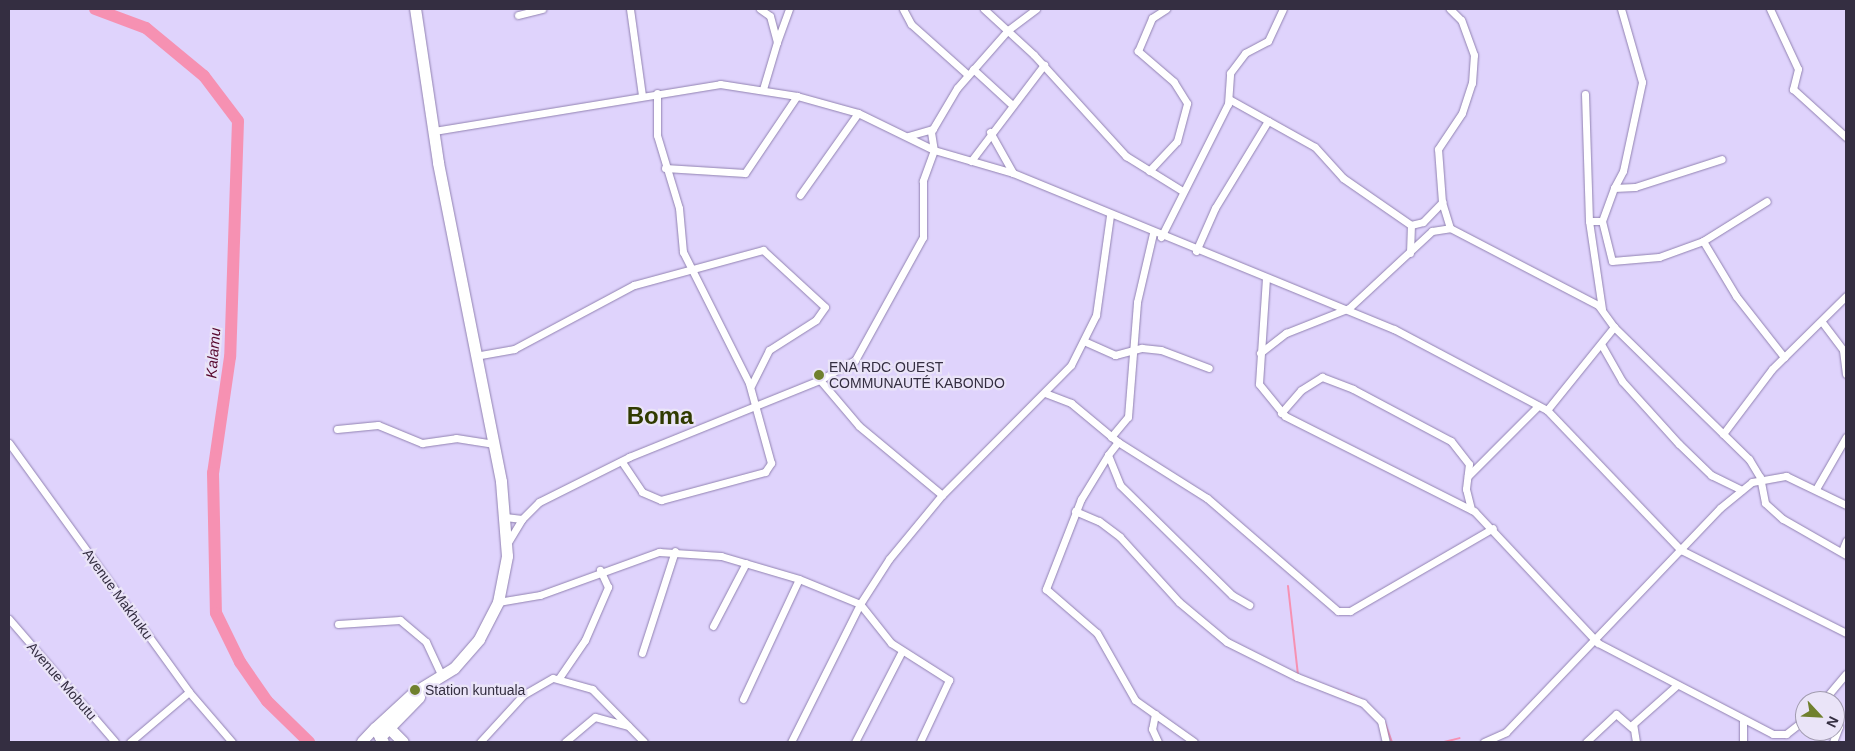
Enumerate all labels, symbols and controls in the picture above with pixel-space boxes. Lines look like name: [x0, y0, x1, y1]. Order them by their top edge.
water label: Kalamu: [202, 327, 224, 379]
place label: ENA RDC OUEST COMMUNAUTÉ KABONDO: [829, 359, 1005, 392]
marker: ENA RDC OUEST COMMUNAUTÉ KABONDO: [813, 369, 825, 381]
district label: Boma: [627, 402, 693, 430]
street label: Avenue Makhuku: [79, 545, 157, 643]
street label: Avenue Mobutu: [24, 639, 100, 723]
place label: Station kuntuala: [425, 682, 525, 698]
marker: Station kuntuala: [409, 684, 421, 696]
north arrow: [1795, 691, 1845, 741]
text: N: [1823, 714, 1842, 730]

